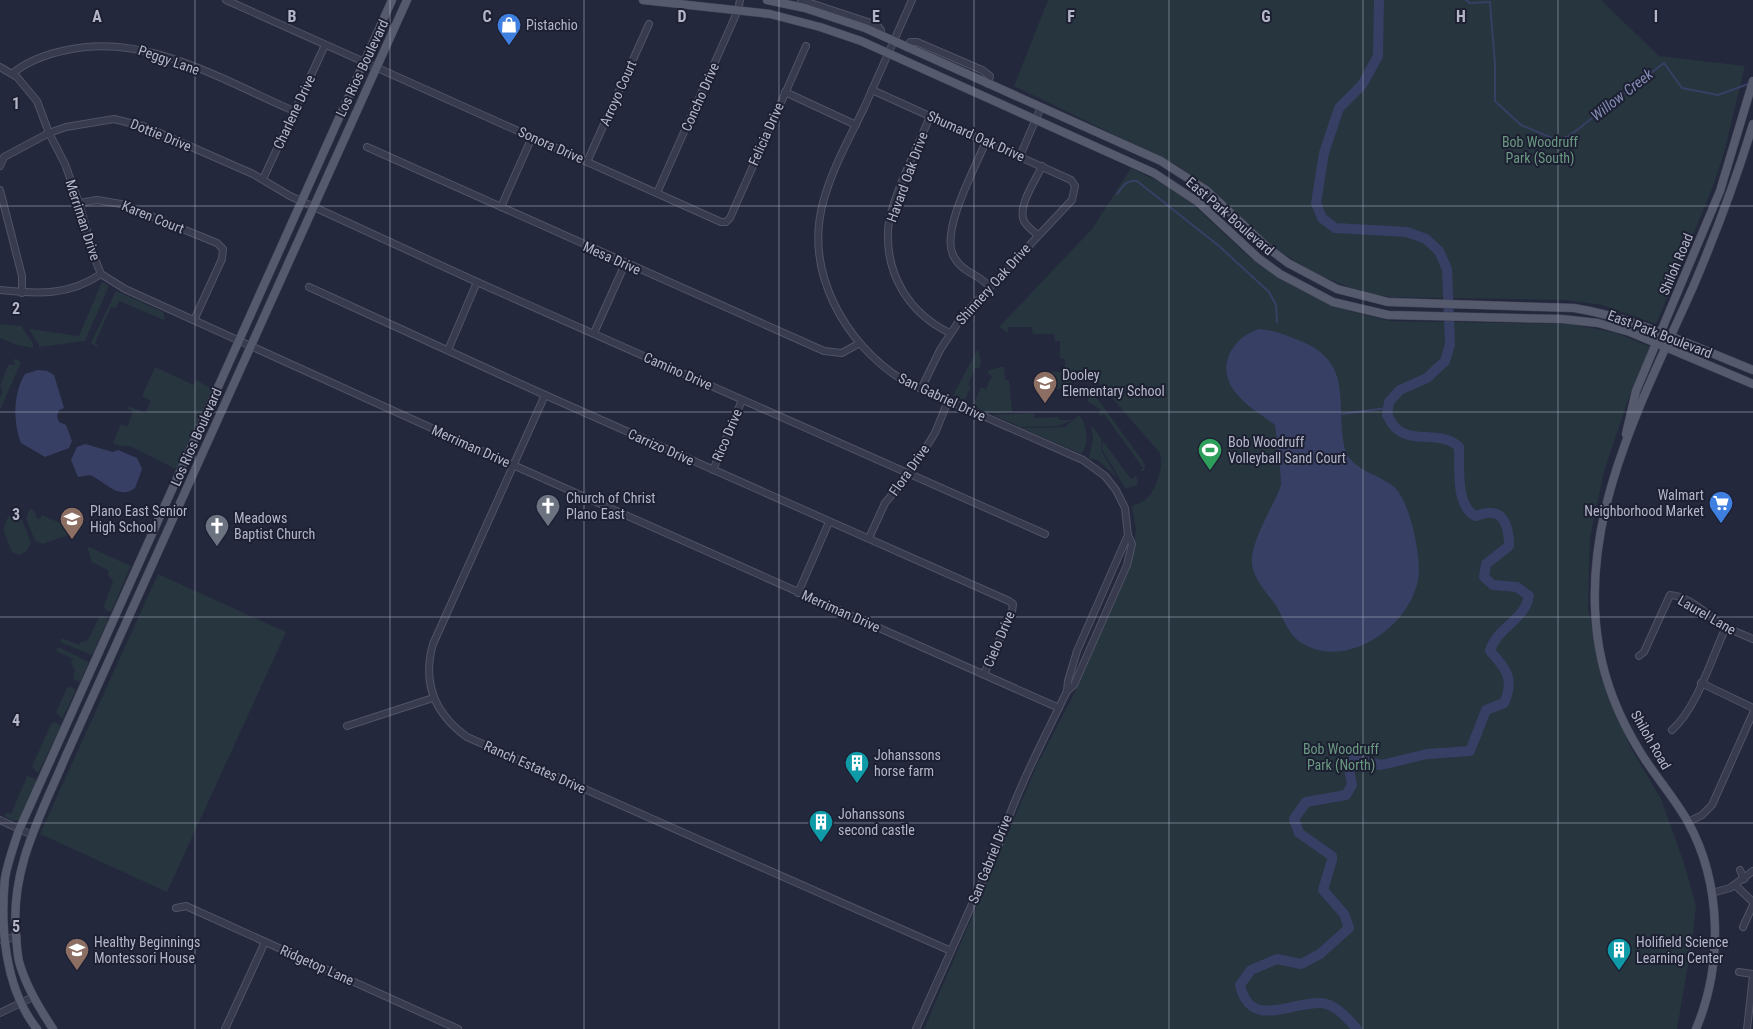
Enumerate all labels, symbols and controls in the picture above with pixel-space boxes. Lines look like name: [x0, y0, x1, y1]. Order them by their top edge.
text: A: [92, 7, 102, 26]
text: B: [288, 7, 297, 26]
text: C: [482, 7, 492, 26]
text: D: [677, 7, 687, 26]
text: E: [872, 7, 880, 26]
text: F: [1067, 7, 1075, 26]
text: G: [1261, 7, 1271, 26]
text: H: [1456, 7, 1466, 26]
text: I: [1654, 7, 1658, 26]
shop icon: Pistachio: [496, 12, 522, 46]
street label: Los Rios Boulevard: [332, 17, 392, 119]
place label: Pistachio: [526, 17, 578, 33]
street label: Peggy Lane: [136, 42, 202, 78]
street label: Arroyo Court: [596, 58, 640, 128]
street label: Concho Drive: [678, 60, 722, 134]
water label: Willow Creek: [1587, 65, 1657, 125]
street label: Charlene Drive: [270, 72, 318, 152]
text: 1: [12, 94, 20, 113]
street label: Felicia Drive: [745, 100, 787, 168]
street label: Shumard Oak Drive: [925, 107, 1028, 165]
street label: Dottie Drive: [128, 116, 194, 155]
street label: Sonora Drive: [516, 123, 587, 167]
street label: Havard Oak Drive: [883, 129, 931, 224]
park label: Bob Woodruff Park (South): [1502, 134, 1579, 167]
street label: East Park Boulevard: [1183, 174, 1277, 258]
street label: Merriman Drive: [62, 178, 104, 263]
street label: Karen Court: [120, 197, 186, 237]
street label: Shiloh Road: [1656, 231, 1696, 297]
street label: Mesa Drive: [581, 238, 644, 278]
street label: Shinnery Oak Drive: [952, 240, 1034, 328]
text: 2: [12, 299, 20, 318]
street label: East Park Boulevard: [1606, 307, 1714, 361]
street label: Camino Drive: [641, 349, 715, 393]
place label: Dooley Elementary School: [1062, 367, 1165, 399]
street label: San Gabriel Drive: [896, 370, 988, 424]
school or university icon: Dooley Elementary School: [1032, 370, 1058, 404]
street label: Los Rios Boulevard: [167, 386, 225, 488]
street label: Rico Drive: [709, 406, 745, 464]
street label: Merriman Drive: [429, 422, 513, 471]
street label: Carrizo Drive: [625, 425, 697, 469]
place label: Bob Woodruff Volleyball Sand Court: [1228, 434, 1346, 466]
sports icon: Bob Woodruff Volleyball Sand Court: [1197, 437, 1223, 471]
street label: Flora Drive: [886, 441, 933, 499]
place label: Walmart Neighborhood Market: [1584, 487, 1704, 519]
place label: Church of Christ Plano East: [566, 490, 655, 522]
supermarket icon: Walmart Neighborhood Market: [1708, 490, 1734, 524]
church icon: Church of Christ Plano East: [535, 493, 561, 527]
place label: Plano East Senior High School: [90, 503, 187, 535]
text: 3: [12, 505, 20, 524]
school or university icon: Plano East Senior High School: [59, 506, 85, 540]
place label: Meadows Baptist Church: [234, 510, 315, 542]
church icon: Meadows Baptist Church: [204, 513, 230, 547]
street label: Merriman Drive: [799, 587, 883, 636]
street label: Laurel Lane: [1675, 592, 1739, 638]
street label: Cielo Drive: [980, 608, 1018, 669]
street label: Shiloh Road: [1628, 708, 1674, 772]
text: 4: [12, 711, 20, 730]
street label: Ranch Estates Drive: [482, 737, 589, 797]
park label: Bob Woodruff Park (North): [1303, 741, 1380, 774]
place label: Johanssons horse farm: [874, 747, 941, 779]
building icon: Johanssons horse farm: [844, 750, 870, 784]
place label: Johanssons second castle: [838, 806, 915, 838]
building icon: Johanssons second castle: [808, 809, 834, 843]
street label: San Gabriel Drive: [965, 812, 1015, 906]
text: 5: [12, 917, 20, 936]
place label: Healthy Beginnings Montessori House: [94, 934, 200, 966]
place label: Holifield Science Learning Center: [1636, 934, 1729, 966]
school or university icon: Healthy Beginnings Montessori House: [64, 937, 90, 971]
building icon: Holifield Science Learning Center: [1606, 937, 1632, 971]
street label: Ridgetop Lane: [278, 942, 357, 989]

